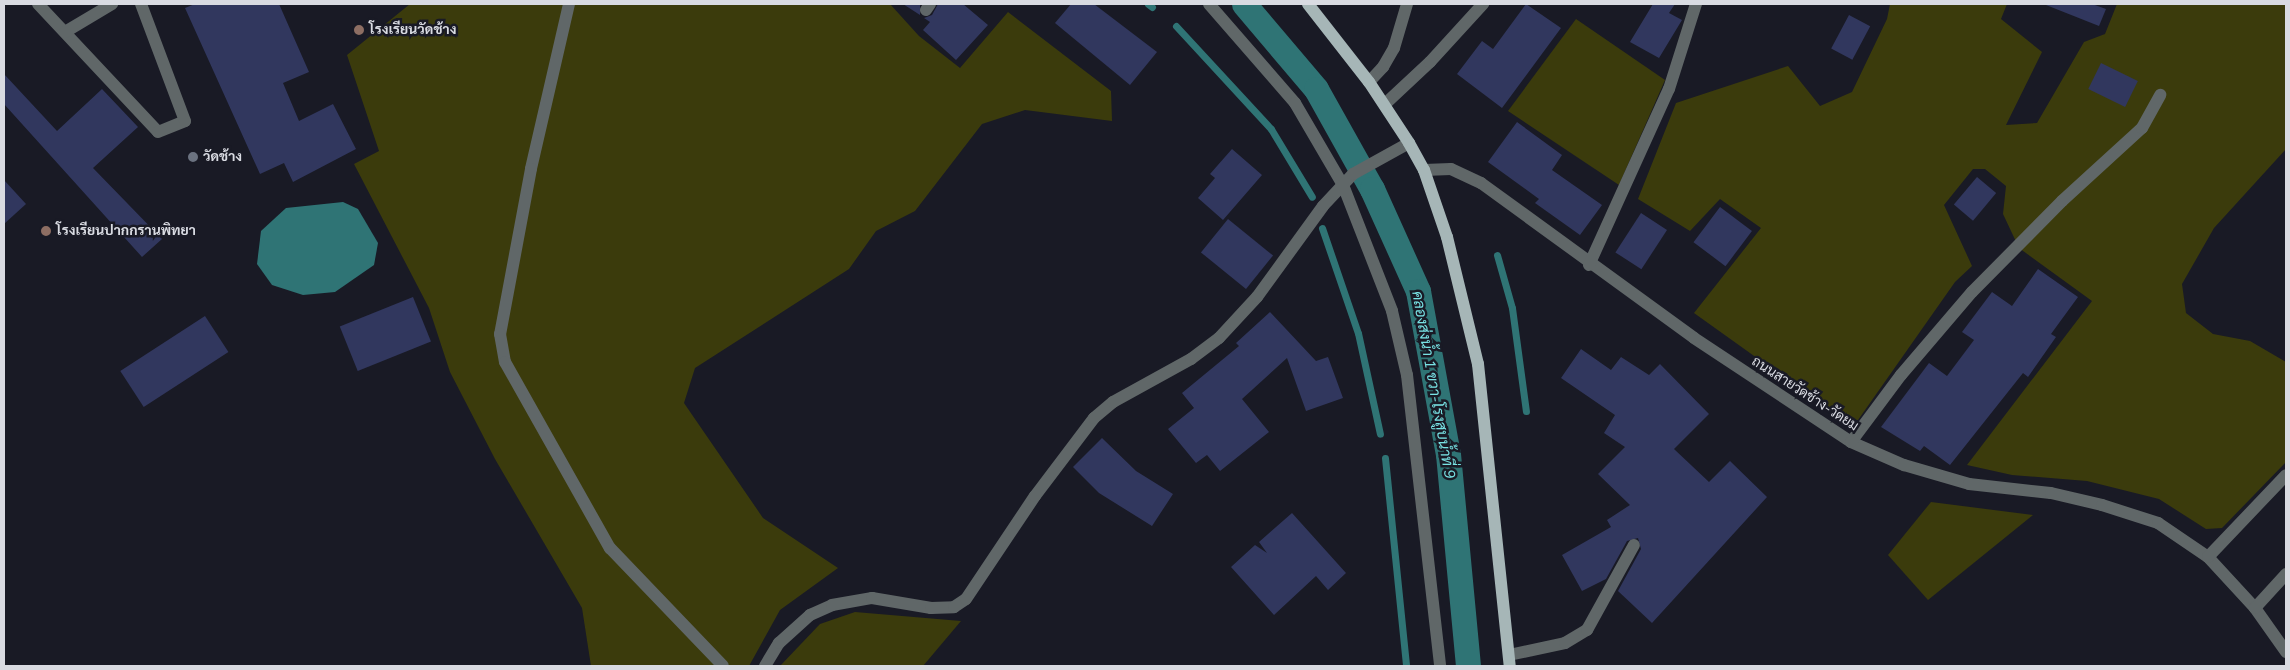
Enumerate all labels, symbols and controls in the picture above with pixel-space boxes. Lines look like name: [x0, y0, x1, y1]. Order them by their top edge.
place label: โรงเรียนวัดช้าง: [369, 22, 456, 38]
marker: โรงเรียนวัดช้าง: [353, 24, 365, 36]
place label: วัดช้าง: [203, 149, 242, 165]
marker: วัดช้าง: [187, 151, 199, 163]
place label: โรงเรียนปากกรานพิทยา: [56, 223, 196, 239]
marker: โรงเรียนปากกรานพิทยา: [40, 225, 52, 237]
water label: คลองส่งน้ำ 1 ขวา-โรงสูบน้ำที่ 9: [1408, 290, 1458, 480]
street label: ถนนสายวัดช้าง-วัดยม: [1748, 353, 1862, 435]

